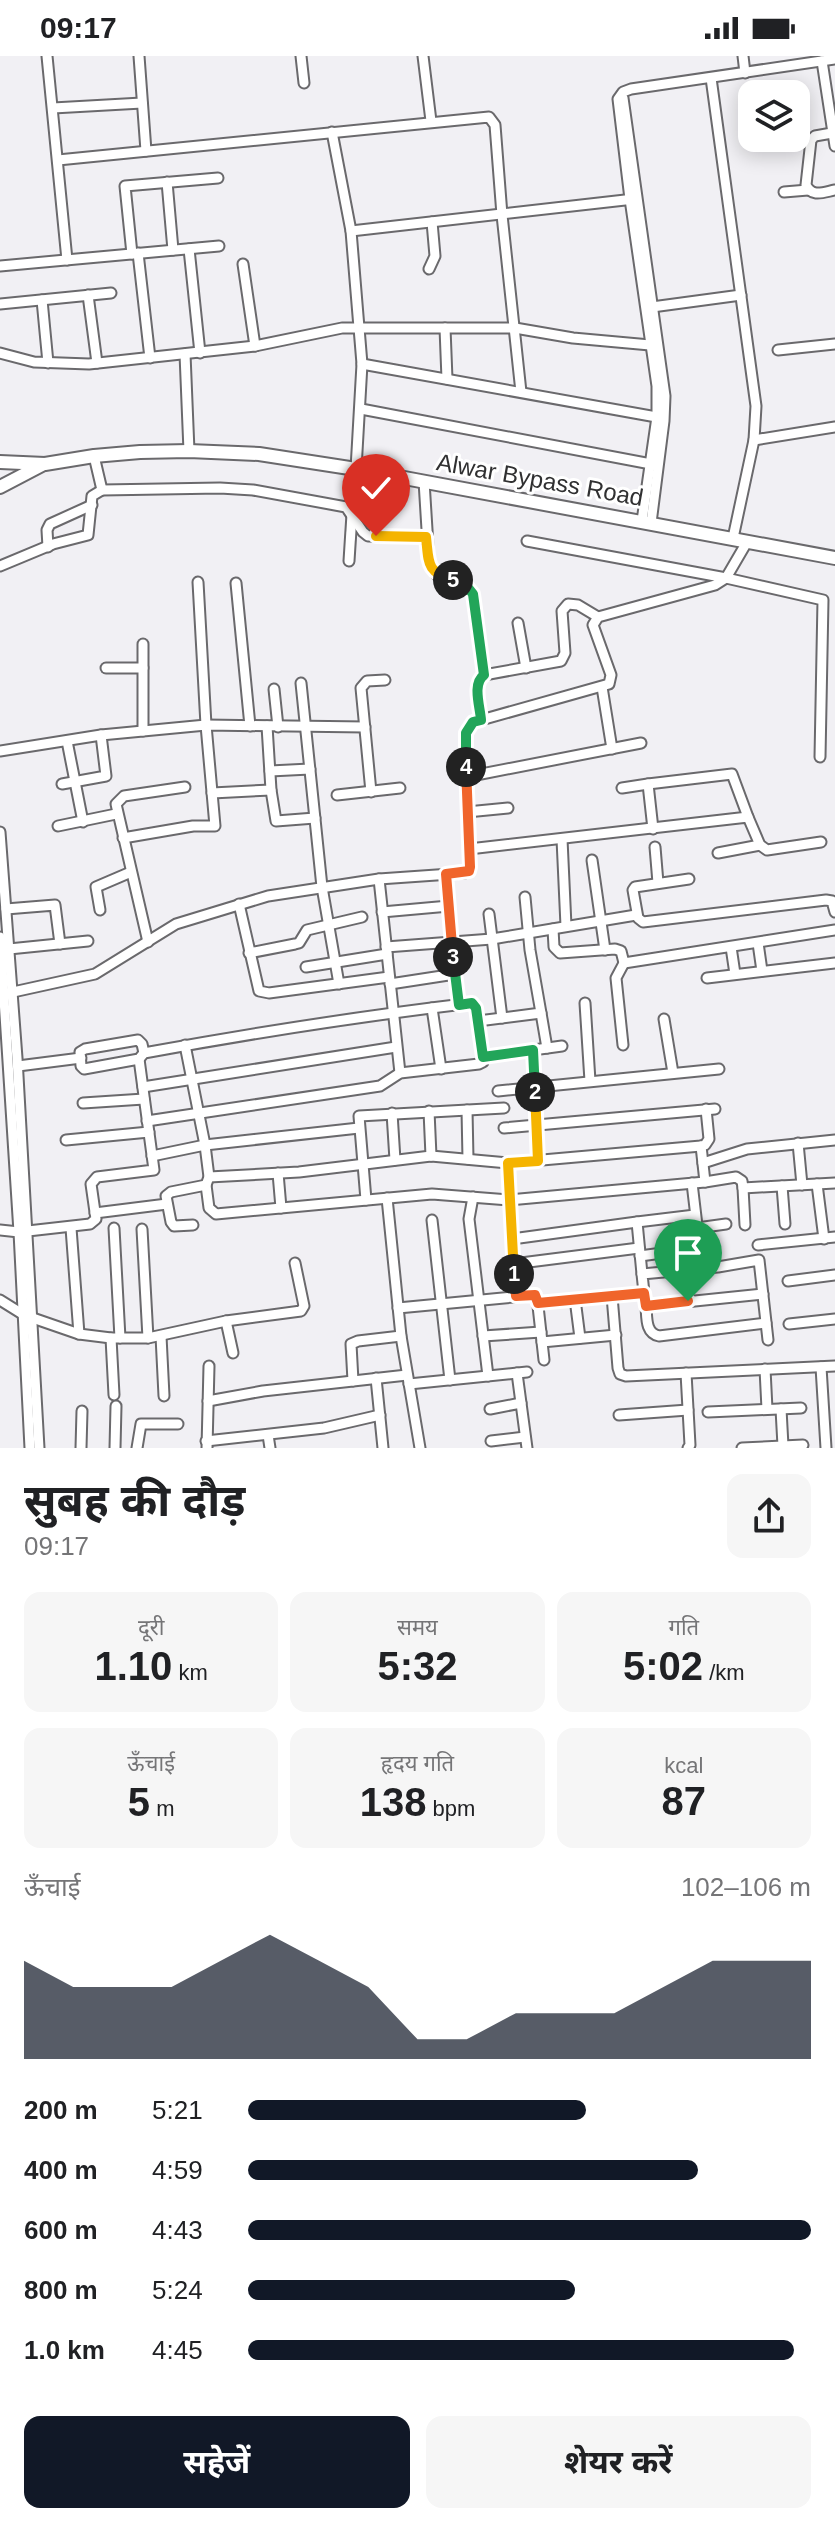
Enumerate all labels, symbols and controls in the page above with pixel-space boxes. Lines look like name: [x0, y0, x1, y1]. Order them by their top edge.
text: 09:17: [40, 11, 117, 44]
map controls: [738, 80, 810, 152]
button: layers: [738, 80, 810, 152]
street label: Alwar Bypass Road: [435, 448, 646, 511]
pin: [342, 454, 410, 536]
icon: check: [354, 466, 398, 510]
pin: 5: [433, 560, 473, 600]
text: 5: [447, 567, 459, 592]
pin: 4: [446, 747, 486, 787]
text: 4: [460, 754, 472, 779]
pin: 3: [433, 937, 473, 977]
text: 3: [447, 944, 459, 969]
pin: 2: [515, 1072, 555, 1112]
text: 2: [529, 1079, 541, 1104]
pin: [654, 1219, 722, 1301]
icon: arrive: [666, 1231, 710, 1275]
pin: 1: [494, 1254, 534, 1294]
text: 1: [508, 1261, 520, 1286]
button: share: [727, 1474, 811, 1558]
text: सुबह की दौड़: [24, 1476, 245, 1525]
text: 09:17: [24, 1531, 89, 1561]
text: दूरी: [138, 1615, 164, 1640]
text: समय: [397, 1615, 438, 1640]
text: गति: [669, 1615, 699, 1640]
text: 1.10: [95, 1644, 172, 1688]
text: 5:32: [377, 1644, 458, 1688]
text: 5:02: [623, 1644, 703, 1688]
text: km: [172, 1660, 208, 1685]
text: /km: [703, 1660, 745, 1685]
text: ऊँचाई: [127, 1751, 175, 1776]
text: हृदय गति: [381, 1751, 454, 1776]
text: kcal: [664, 1753, 703, 1778]
text: 87: [662, 1779, 706, 1823]
text: 5: [128, 1780, 150, 1824]
text: 138: [360, 1780, 426, 1824]
text: m: [150, 1796, 175, 1821]
text: bpm: [426, 1796, 475, 1821]
text: ऊँचाई: [24, 1872, 80, 1902]
text: 102–106 m: [681, 1872, 811, 1902]
text: 200 m: [24, 2095, 98, 2125]
text: 5:21: [152, 2095, 203, 2125]
text: 400 m: [24, 2155, 98, 2185]
text: 4:59: [152, 2155, 203, 2185]
text: 600 m: [24, 2215, 98, 2245]
text: 4:43: [152, 2215, 203, 2245]
text: 800 m: [24, 2275, 98, 2305]
text: 5:24: [152, 2275, 203, 2305]
text: 1.0 km: [24, 2335, 105, 2365]
text: 4:45: [152, 2335, 203, 2365]
button: सहेजें: [24, 2416, 410, 2508]
button: शेयर करें: [426, 2416, 811, 2508]

